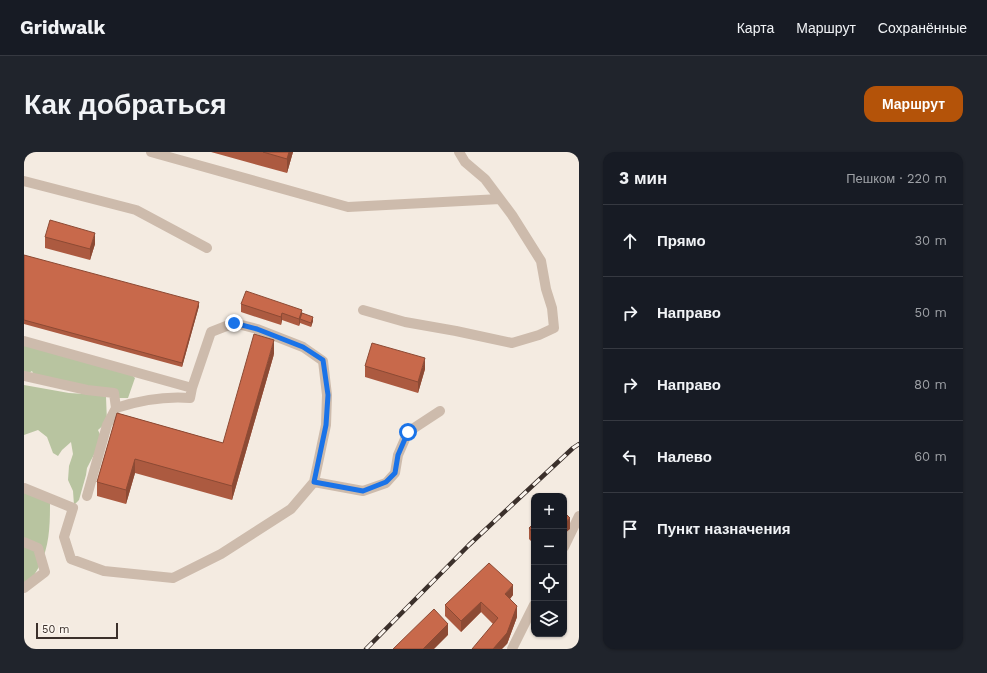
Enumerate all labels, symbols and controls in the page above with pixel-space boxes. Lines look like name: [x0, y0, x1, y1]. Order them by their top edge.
text: Gridwalk: [20, 16, 105, 39]
text: Карта: [737, 20, 774, 36]
text: Маршрут: [796, 20, 856, 36]
text: Сохранённые: [878, 20, 967, 36]
button: Маршрут: [864, 86, 963, 122]
text: Как добраться: [24, 88, 227, 121]
text: 3 мин: [619, 168, 667, 188]
text: Пешком · 220 m: [846, 171, 947, 186]
icon: ahead: [619, 230, 641, 252]
text: Прямо: [657, 232, 706, 250]
text: 30 m: [915, 233, 947, 248]
icon: right: [619, 302, 641, 324]
text: Направо: [657, 304, 721, 322]
text: 50 m: [915, 305, 947, 320]
route end: [225, 314, 243, 332]
icon: right: [619, 374, 641, 396]
text: Направо: [657, 376, 721, 394]
text: 80 m: [914, 377, 947, 392]
route start: [399, 423, 417, 441]
icon: left: [619, 446, 641, 468]
text: Налево: [657, 448, 712, 466]
text: 60 m: [914, 449, 947, 464]
map controls: [531, 493, 567, 637]
button: +: [531, 493, 567, 529]
icon: arrive: [619, 518, 641, 540]
text: Пункт назначения: [657, 520, 790, 538]
button: −: [531, 529, 567, 565]
button: locate: [531, 565, 567, 601]
button: layers: [531, 601, 567, 637]
scale bar: [36, 621, 118, 640]
text: 50 m: [42, 623, 69, 636]

